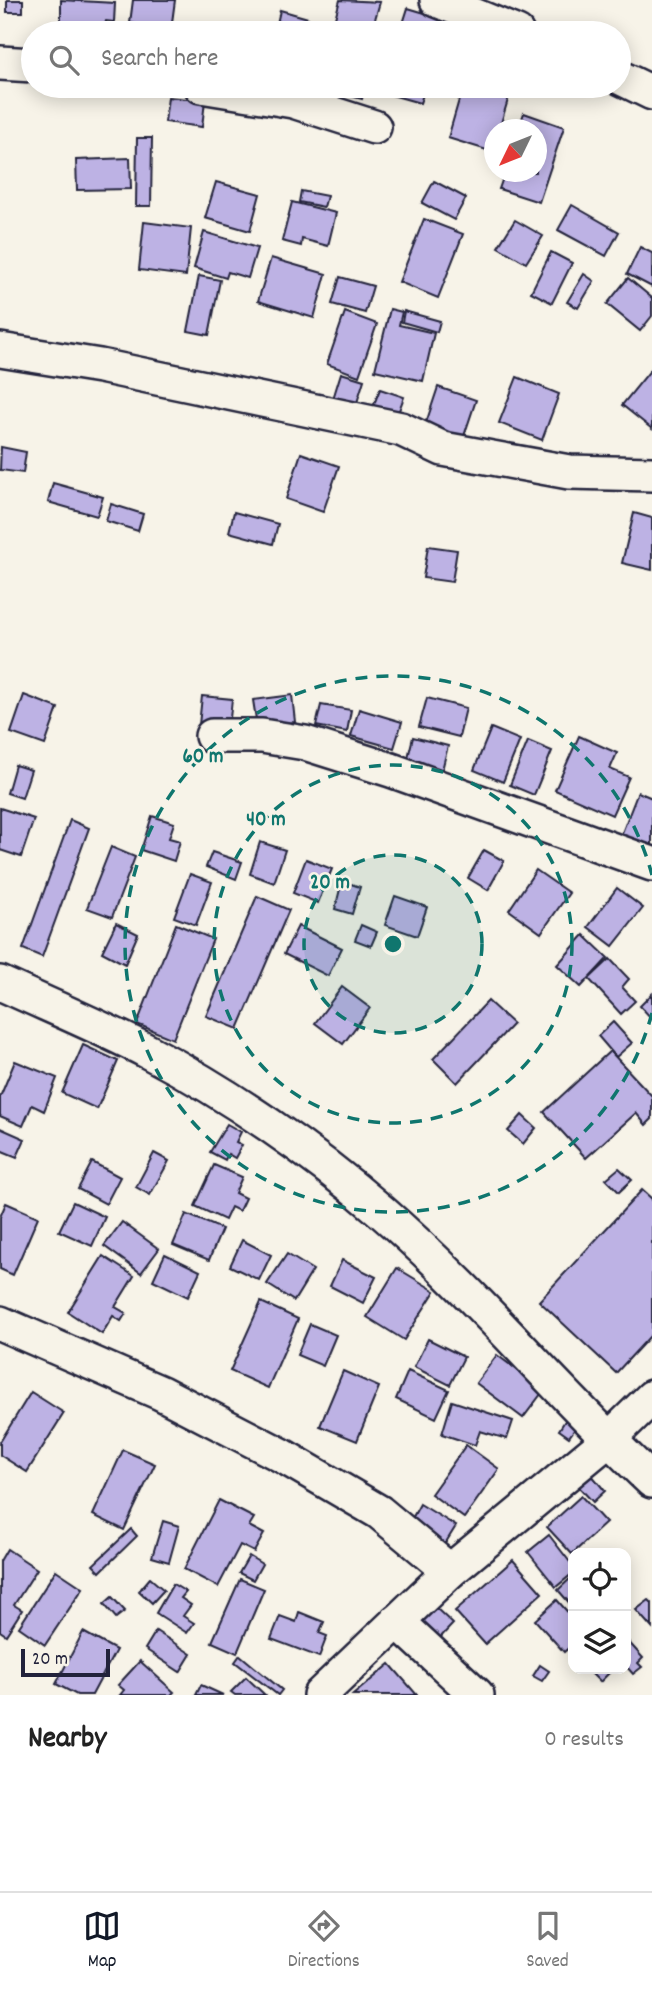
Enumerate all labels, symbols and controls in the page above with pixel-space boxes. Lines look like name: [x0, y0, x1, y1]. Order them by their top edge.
search box: [21, 21, 631, 98]
icon: search: [45, 41, 83, 79]
text: Search here: [101, 41, 219, 78]
north arrow: [484, 119, 547, 182]
text: 60 m: [183, 743, 223, 773]
text: 40 m: [246, 806, 286, 836]
text: 20 m: [310, 869, 350, 899]
centre of rings: [381, 932, 405, 956]
map controls: [568, 1548, 631, 1674]
button: locate: [568, 1548, 631, 1611]
button: layers: [568, 1611, 631, 1674]
scale bar: [21, 1646, 110, 1678]
text: 20 m: [32, 1647, 68, 1674]
text: Nearby: [28, 1719, 106, 1762]
text: 0 results: [544, 1724, 624, 1757]
tab: Map: [83, 1907, 121, 1976]
tab: Directions: [288, 1907, 360, 1976]
tab: Saved: [526, 1907, 569, 1976]

